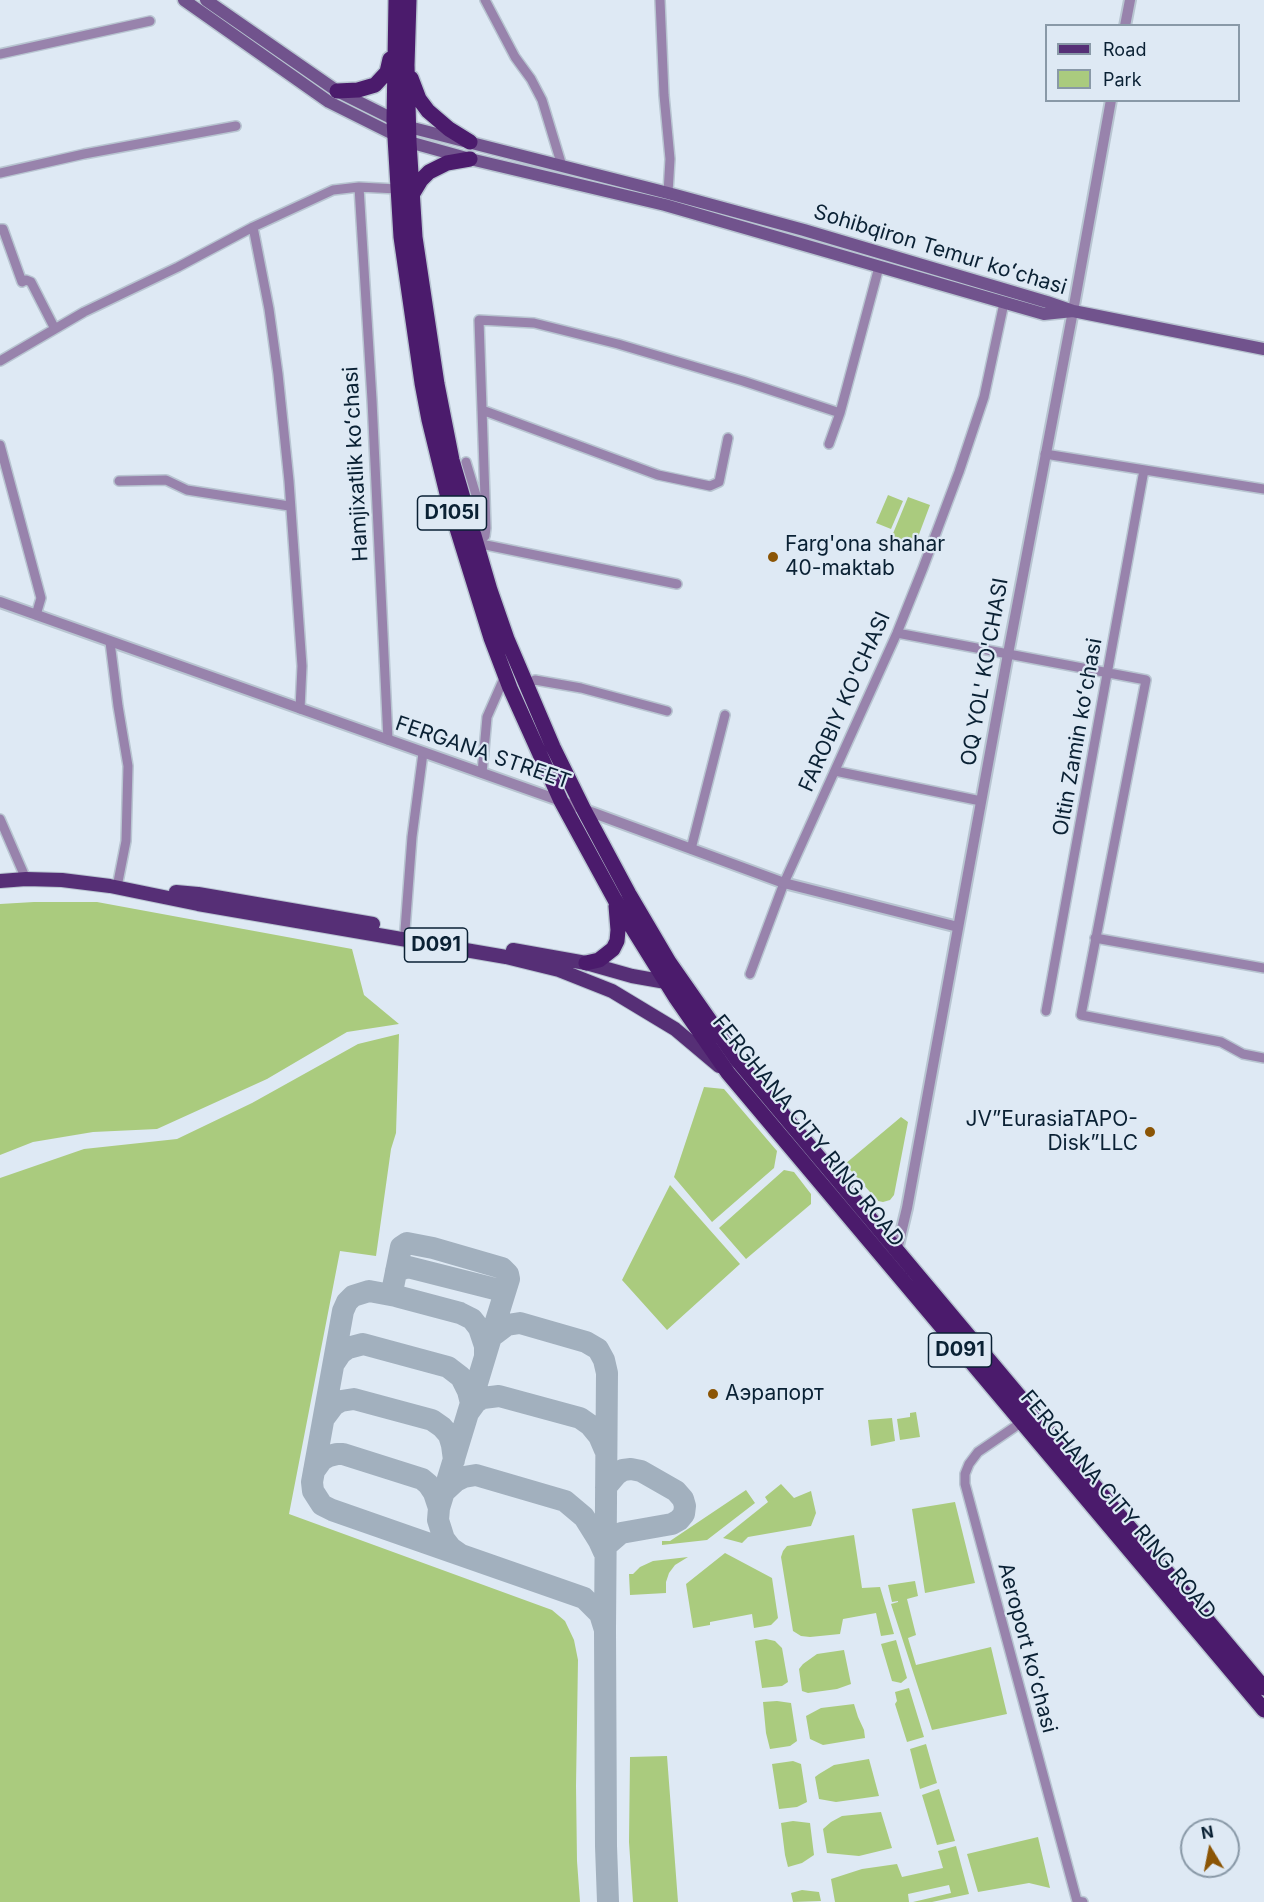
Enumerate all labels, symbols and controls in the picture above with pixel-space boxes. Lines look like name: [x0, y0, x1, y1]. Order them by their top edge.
legend: [1045, 24, 1240, 102]
text: Road: [1103, 39, 1146, 60]
text: Park: [1103, 69, 1142, 90]
street label: Sohibqiron Temur koʻchasi: [810, 199, 1070, 301]
street label: Hamjixatlik koʻchasi: [338, 366, 374, 562]
road number: D105l: [418, 496, 486, 530]
place label: Farg'ona shahar 40-maktab: [785, 532, 945, 582]
marker: Farg'ona shahar 40-maktab: [766, 550, 780, 564]
street label: OQ YOL' KO'CHASI: [956, 576, 1014, 768]
street label: FAROBIY KO'CHASI: [794, 608, 896, 796]
street label: Oltin Zamin koʻchasi: [1048, 636, 1108, 838]
street label: FERGANA STREET: [392, 711, 574, 795]
road number: D091: [404, 928, 468, 962]
street label: FERGHANA CITY RING ROAD: [707, 1010, 909, 1252]
place label: JV”EurasiaTAPO- Disk”LLC: [966, 1107, 1138, 1157]
marker: JV”EurasiaTAPO- Disk”LLC: [1143, 1125, 1157, 1139]
road number: D091: [928, 1333, 992, 1367]
place label: Аэрапорт: [725, 1381, 824, 1407]
street label: FERGHANA CITY RING ROAD: [1015, 1386, 1221, 1624]
marker: Аэрапорт: [706, 1387, 720, 1401]
street label: Aeroport koʻchasi: [992, 1560, 1062, 1736]
north arrow: [1180, 1818, 1240, 1878]
text: N: [1199, 1821, 1215, 1843]

